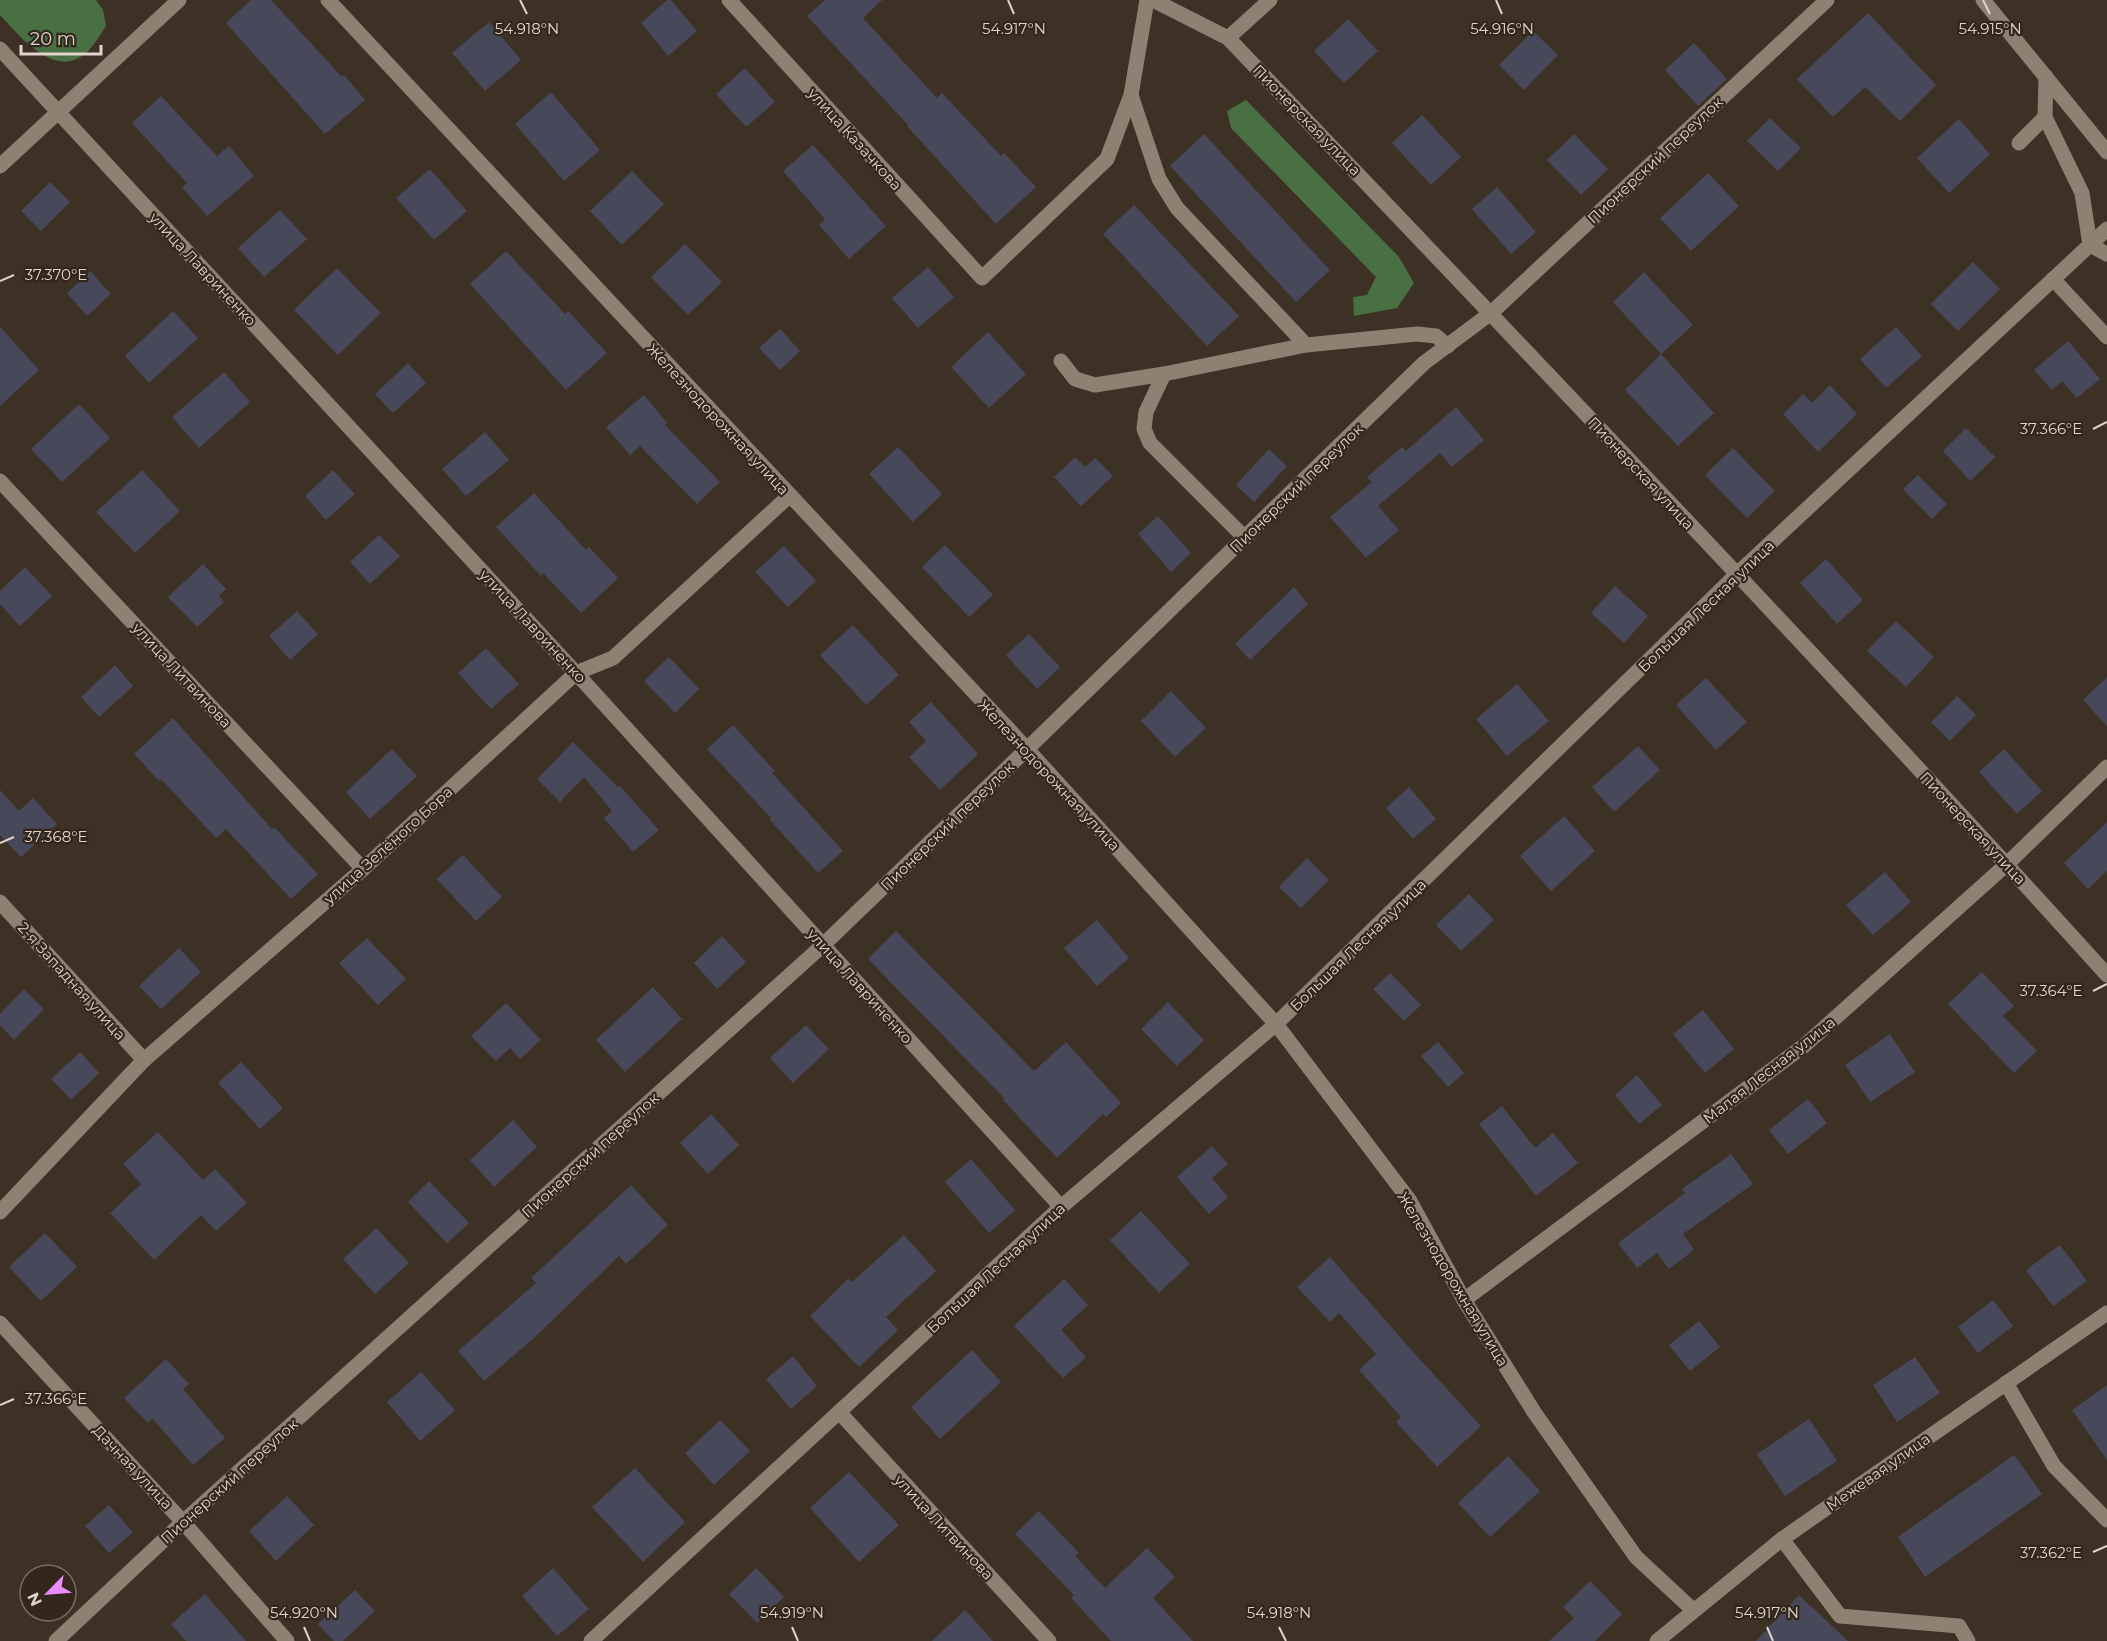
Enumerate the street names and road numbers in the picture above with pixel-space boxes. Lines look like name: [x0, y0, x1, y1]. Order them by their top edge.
street label: Пионерская улица: [1249, 60, 1365, 180]
street label: улица Казачкова: [803, 83, 906, 194]
street label: Пионерский переулок: [1583, 92, 1727, 228]
street label: улица Лавриненко: [145, 207, 261, 330]
street label: Железнодорожная улица: [643, 339, 793, 499]
street label: Пионерская улица: [1584, 413, 1698, 533]
street label: Пионерский переулок: [1225, 419, 1367, 557]
street label: Большая Лесная улица: [1634, 536, 1778, 676]
street label: улица Лавриненко: [475, 564, 591, 687]
street label: улица Литвинова: [128, 618, 236, 732]
street label: Железнодорожная улица: [974, 695, 1124, 855]
street label: Пионерский переулок: [876, 757, 1018, 895]
street label: Пионерская улица: [1916, 768, 2030, 888]
street label: улица Зелёного Бора: [319, 782, 457, 909]
street label: Большая Лесная улица: [1286, 875, 1430, 1015]
street label: 2-я Западная улица: [14, 918, 130, 1044]
street label: улица Лавриненко: [803, 924, 917, 1048]
street label: Малая Лесная улица: [1699, 1012, 1839, 1128]
street label: Пионерский переулок: [517, 1088, 663, 1222]
street label: Железнодорожная улица: [1393, 1188, 1513, 1370]
street label: Большая Лесная улица: [923, 1199, 1069, 1337]
street label: Пионерский переулок: [156, 1414, 302, 1548]
street label: Дачная улица: [89, 1421, 177, 1513]
street label: Межевая улица: [1822, 1429, 1934, 1515]
street label: улица Литвинова: [890, 1470, 998, 1584]

